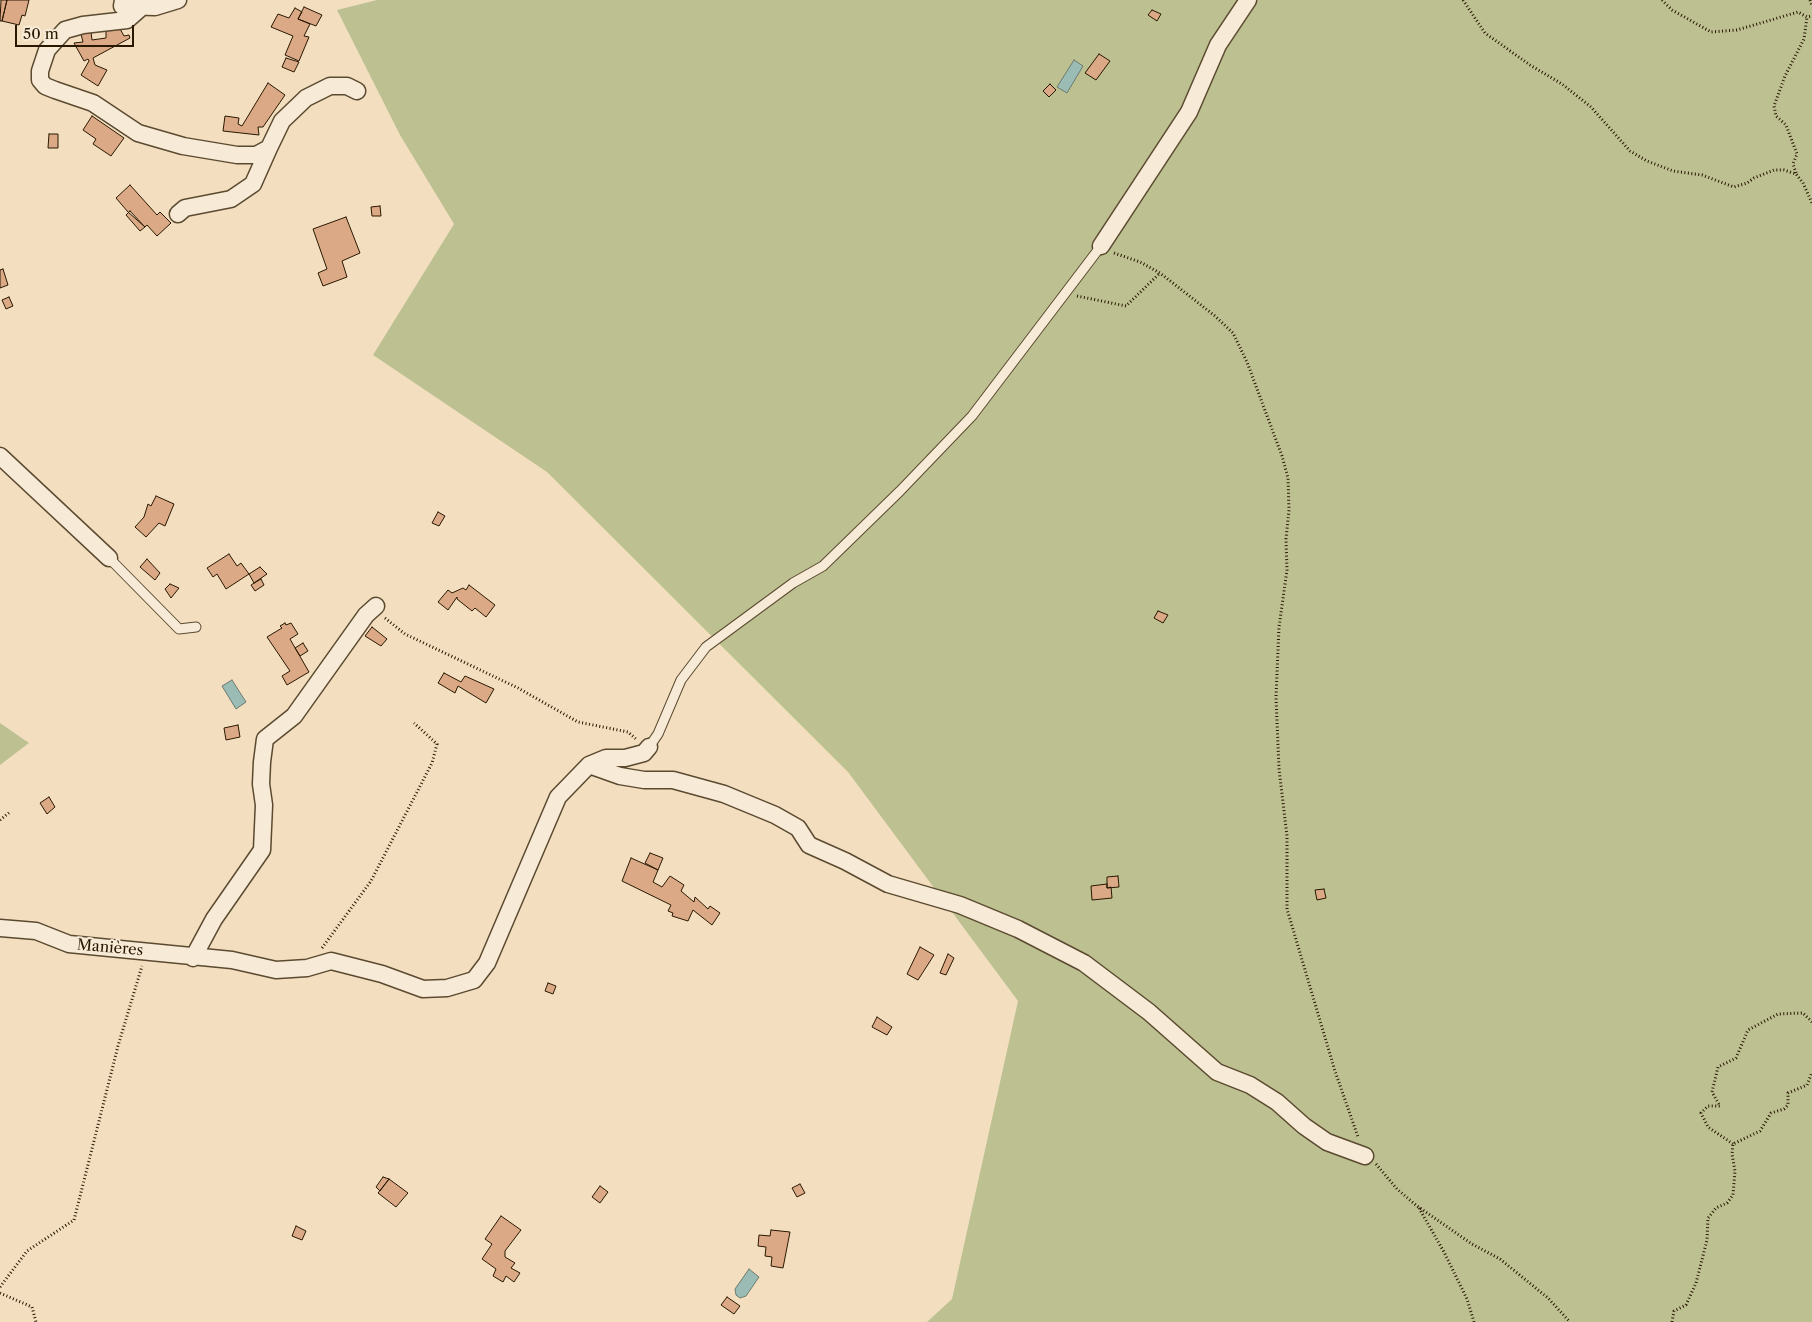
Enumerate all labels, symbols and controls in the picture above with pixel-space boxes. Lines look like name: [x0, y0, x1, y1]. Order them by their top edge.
scale bar: [18, 15, 136, 47]
text: 50 m: [23, 24, 59, 43]
street label: Manières: [76, 936, 144, 960]

